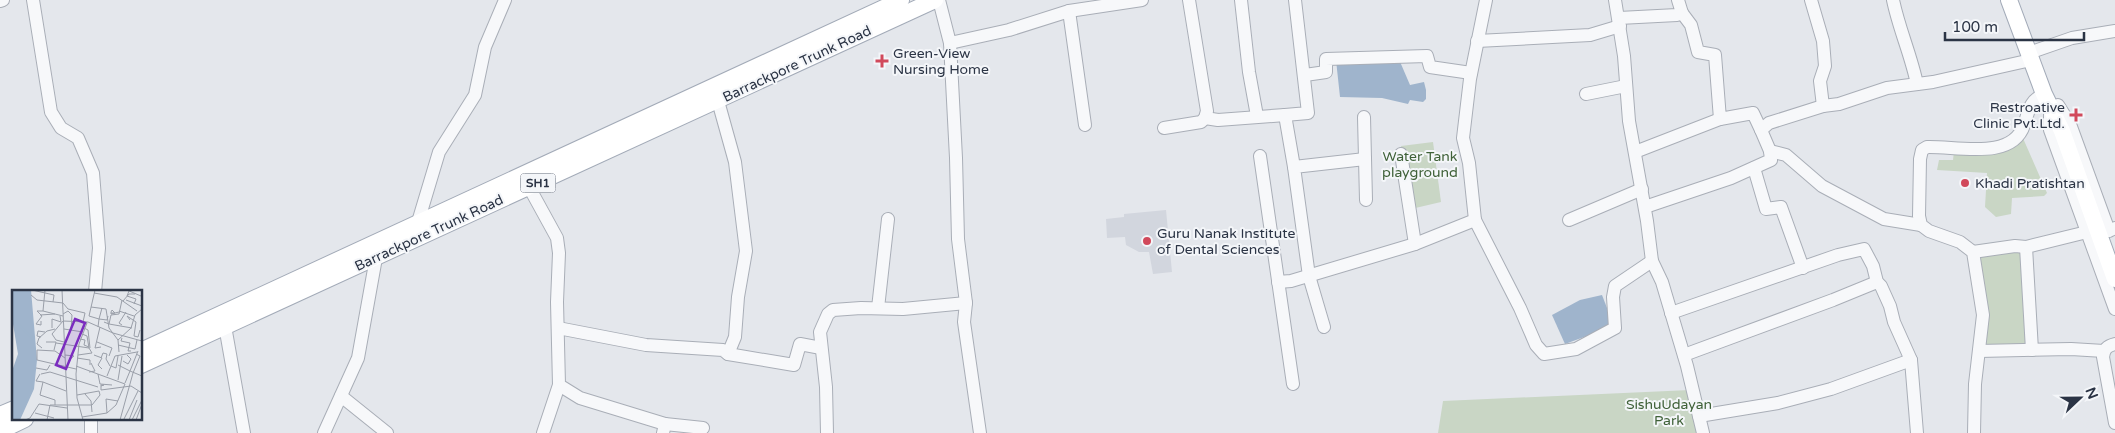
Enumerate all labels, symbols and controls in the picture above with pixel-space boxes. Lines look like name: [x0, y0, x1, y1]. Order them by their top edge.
scale bar: [1945, 10, 2084, 42]
text: 100 m: [1952, 18, 1998, 36]
street label: Barrackpore Trunk Road: [720, 22, 874, 106]
place label: Green-View Nursing Home: [893, 45, 989, 78]
marker: Green-View Nursing Home: [875, 54, 889, 68]
place label: Restroative Clinic Pvt.Ltd.: [1973, 99, 2065, 132]
marker: Restroative Clinic Pvt.Ltd.: [2069, 108, 2083, 122]
park label: Water Tank playground: [1382, 148, 1458, 181]
road number: SH1: [520, 174, 556, 192]
place label: Khadi Pratishtan: [1975, 175, 2085, 192]
marker: Khadi Pratishtan: [1959, 177, 1971, 189]
street label: Barrackpore Trunk Road: [352, 191, 506, 275]
place label: Guru Nanak Institute of Dental Sciences: [1157, 225, 1295, 258]
marker: Guru Nanak Institute of Dental Sciences: [1141, 235, 1153, 247]
inset map: [12, 290, 142, 420]
north arrow: [2055, 373, 2105, 423]
text: N: [2082, 385, 2102, 402]
park label: SishuUdayan Park: [1626, 396, 1712, 429]

